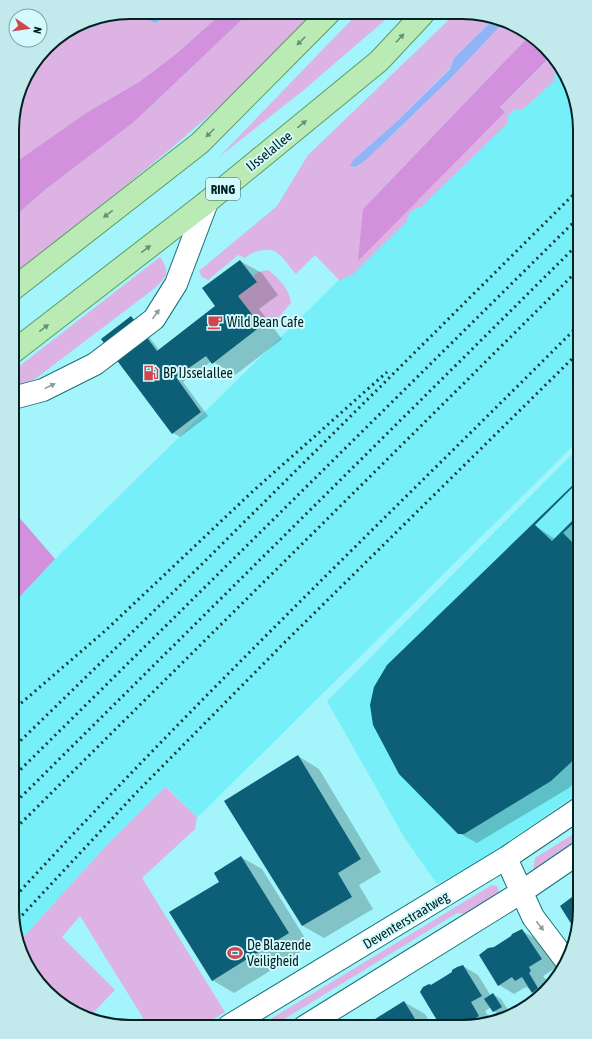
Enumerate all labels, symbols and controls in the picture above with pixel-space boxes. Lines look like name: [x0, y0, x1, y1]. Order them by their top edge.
north arrow: [8, 8, 48, 48]
text: N: [31, 26, 44, 35]
one-way arrow: [395, 33, 405, 43]
one-way arrow: [296, 36, 306, 46]
one-way arrow: [297, 119, 308, 128]
one-way arrow: [205, 128, 215, 138]
street label: IJsselallee: [243, 128, 295, 174]
road number: RING: [206, 178, 240, 200]
one-way arrow: [103, 210, 114, 219]
one-way arrow: [141, 245, 152, 253]
one-way arrow: [152, 309, 160, 319]
cafe icon: Wild Bean Cafe: [206, 313, 224, 331]
place label: Wild Bean Cafe: [227, 314, 304, 330]
one-way arrow: [38, 324, 49, 333]
fuel station icon: BP IJsselallee: [142, 364, 160, 382]
place label: BP IJsselallee: [163, 365, 233, 381]
one-way arrow: [44, 383, 55, 389]
street label: Deventerstraatweg: [360, 888, 452, 952]
one-way arrow: [535, 921, 544, 932]
place label: De Blazende Veiligheid: [247, 937, 311, 969]
sports icon: De Blazende Veiligheid: [226, 944, 244, 962]

